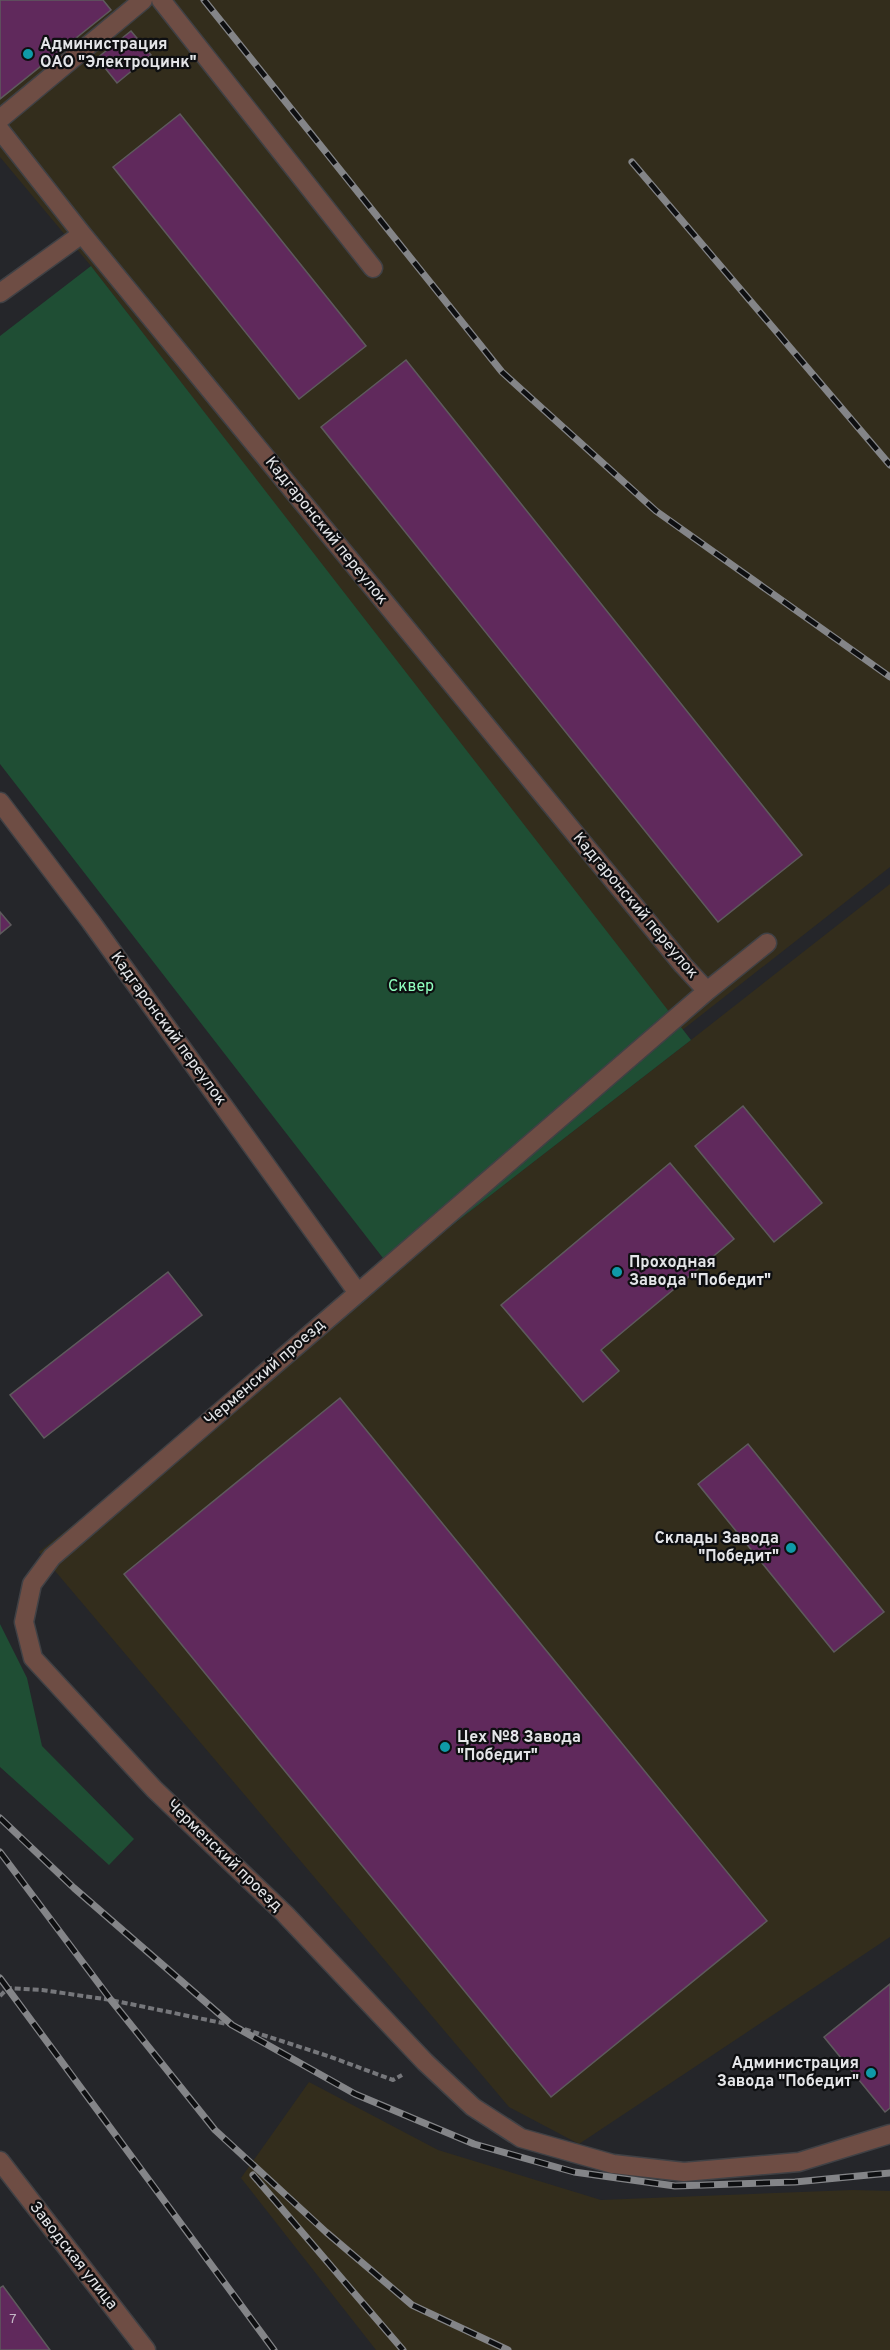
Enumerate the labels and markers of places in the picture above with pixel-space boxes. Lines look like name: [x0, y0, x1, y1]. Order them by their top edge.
place label: Администрация ОАО "Электроцинк": [40, 35, 197, 73]
marker: Администрация ОАО "Электроцинк": [21, 47, 35, 61]
place label: Проходная Завода "Победит": [629, 1253, 771, 1291]
marker: Проходная Завода "Победит": [610, 1265, 624, 1279]
place label: Склады Завода "Победит": [655, 1529, 779, 1567]
marker: Склады Завода "Победит": [784, 1541, 798, 1555]
place label: Цех №8 Завода "Победит": [457, 1728, 581, 1766]
marker: Цех №8 Завода "Победит": [438, 1740, 452, 1754]
place label: Администрация Завода "Победит": [717, 2054, 859, 2092]
marker: Администрация Завода "Победит": [864, 2066, 878, 2080]

